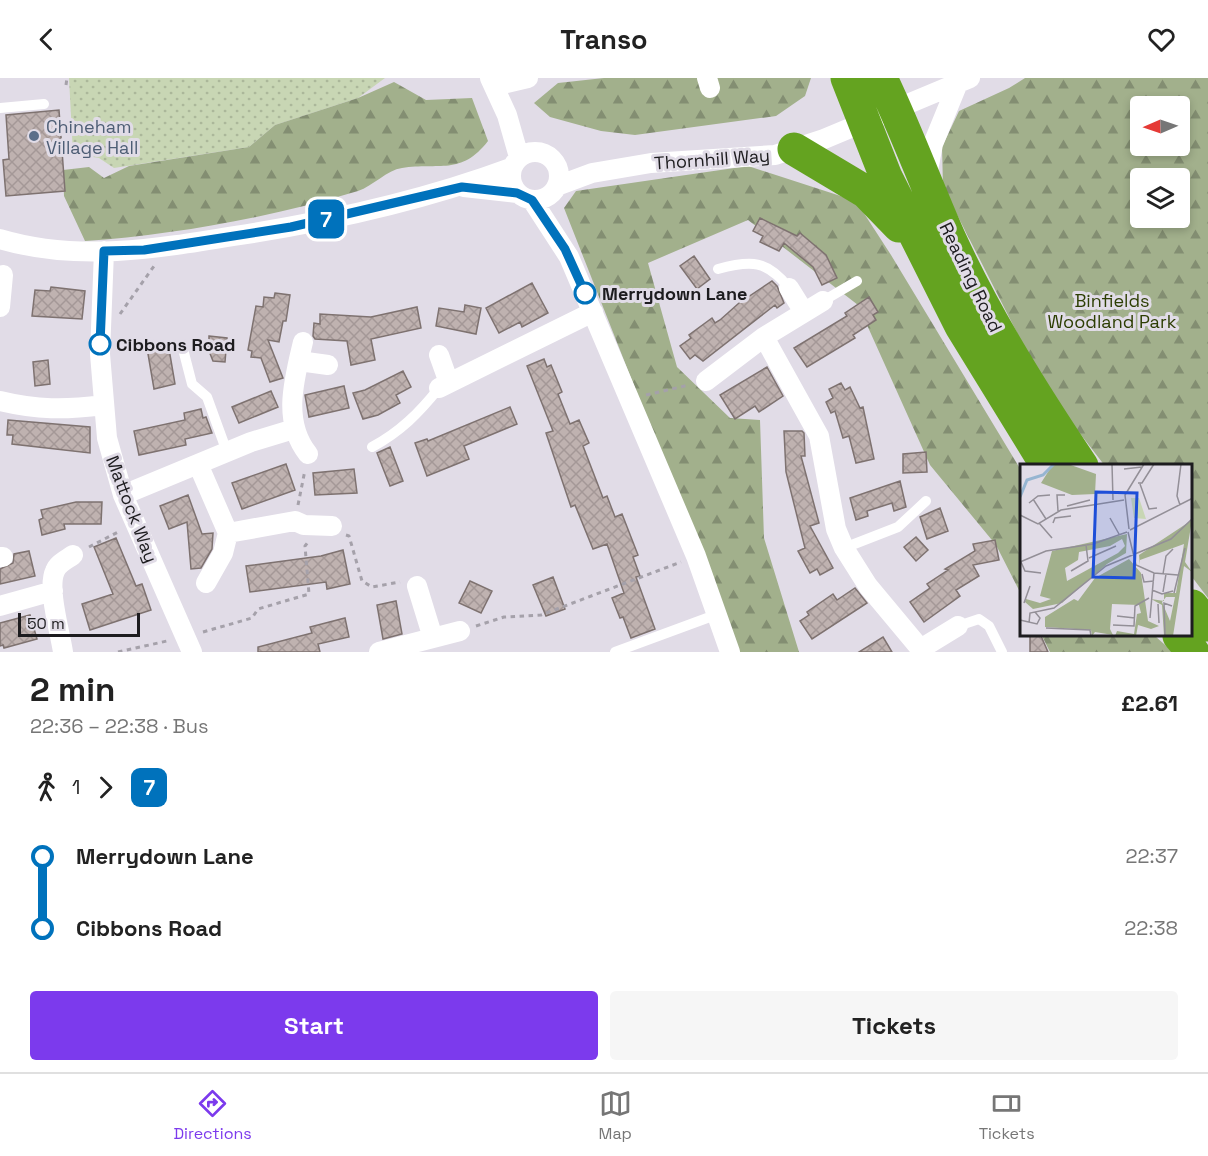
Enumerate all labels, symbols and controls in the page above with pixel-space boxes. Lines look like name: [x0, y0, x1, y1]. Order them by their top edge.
text: Transo: [560, 22, 648, 57]
icon: back: [30, 23, 63, 56]
icon: heart: [1145, 23, 1178, 56]
north arrow: [1130, 96, 1190, 156]
map controls: [1130, 96, 1190, 228]
place label: Chineham Village Hall: [46, 115, 138, 159]
marker: Chineham Village Hall: [27, 129, 41, 143]
street label: Thornhill Way: [653, 143, 771, 175]
button: layers: [1130, 168, 1190, 228]
line badge: 7: [306, 200, 346, 238]
text: 7: [320, 206, 332, 233]
street label: Reading Road: [934, 218, 1008, 336]
marker: Merrydown Lane: [574, 282, 596, 304]
place label: Merrydown Lane: [602, 282, 747, 305]
park label: Binfields Woodland Park: [1048, 289, 1177, 333]
marker: Cibbons Road: [89, 333, 111, 355]
place label: Cibbons Road: [116, 333, 236, 356]
street label: Mattock Way: [101, 452, 163, 566]
inset map: [1020, 464, 1193, 637]
scale bar: [18, 610, 140, 638]
text: 50 m: [27, 613, 65, 634]
text: 2 min: [30, 669, 115, 711]
text: £2.61: [1121, 689, 1178, 717]
text: 22:36 – 22:38 · Bus: [30, 713, 209, 739]
icon: walk: [30, 771, 63, 804]
icon: forward: [89, 771, 122, 804]
text: 1: [72, 774, 80, 800]
text: 7: [143, 774, 155, 801]
text: Merrydown Lane: [76, 842, 254, 870]
text: 22:37: [1125, 843, 1178, 869]
text: Cibbons Road: [76, 914, 222, 942]
text: 22:38: [1124, 915, 1178, 941]
button: Start: [30, 991, 598, 1060]
button: Tickets: [610, 991, 1178, 1060]
tab: Directions: [173, 1087, 252, 1144]
tab: Map: [599, 1087, 632, 1144]
tab: Tickets: [979, 1087, 1035, 1144]

